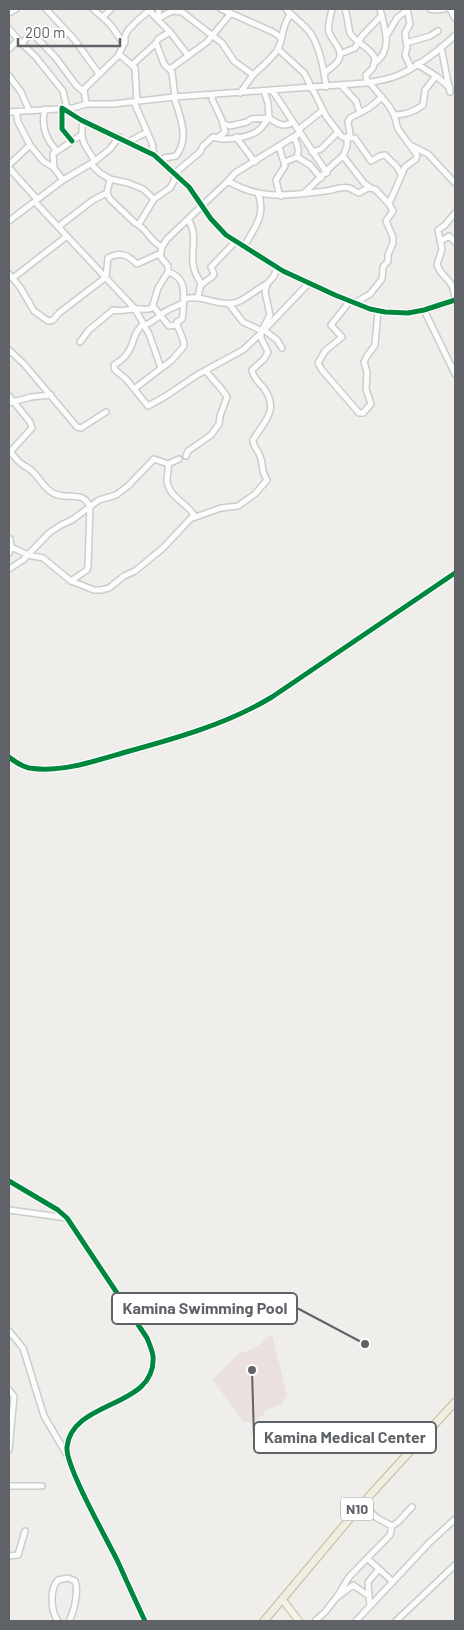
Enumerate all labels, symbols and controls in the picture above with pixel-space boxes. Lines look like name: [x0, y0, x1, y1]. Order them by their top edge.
scale bar: [18, 15, 120, 47]
text: 200 m: [25, 23, 65, 41]
callout: Kamina Swimming Pool: [112, 1293, 297, 1324]
text: Kamina Swimming Pool: [123, 1298, 288, 1317]
callout: Kamina Medical Center: [254, 1422, 436, 1453]
text: Kamina Medical Center: [264, 1427, 426, 1446]
road number: N10: [341, 1498, 373, 1520]

